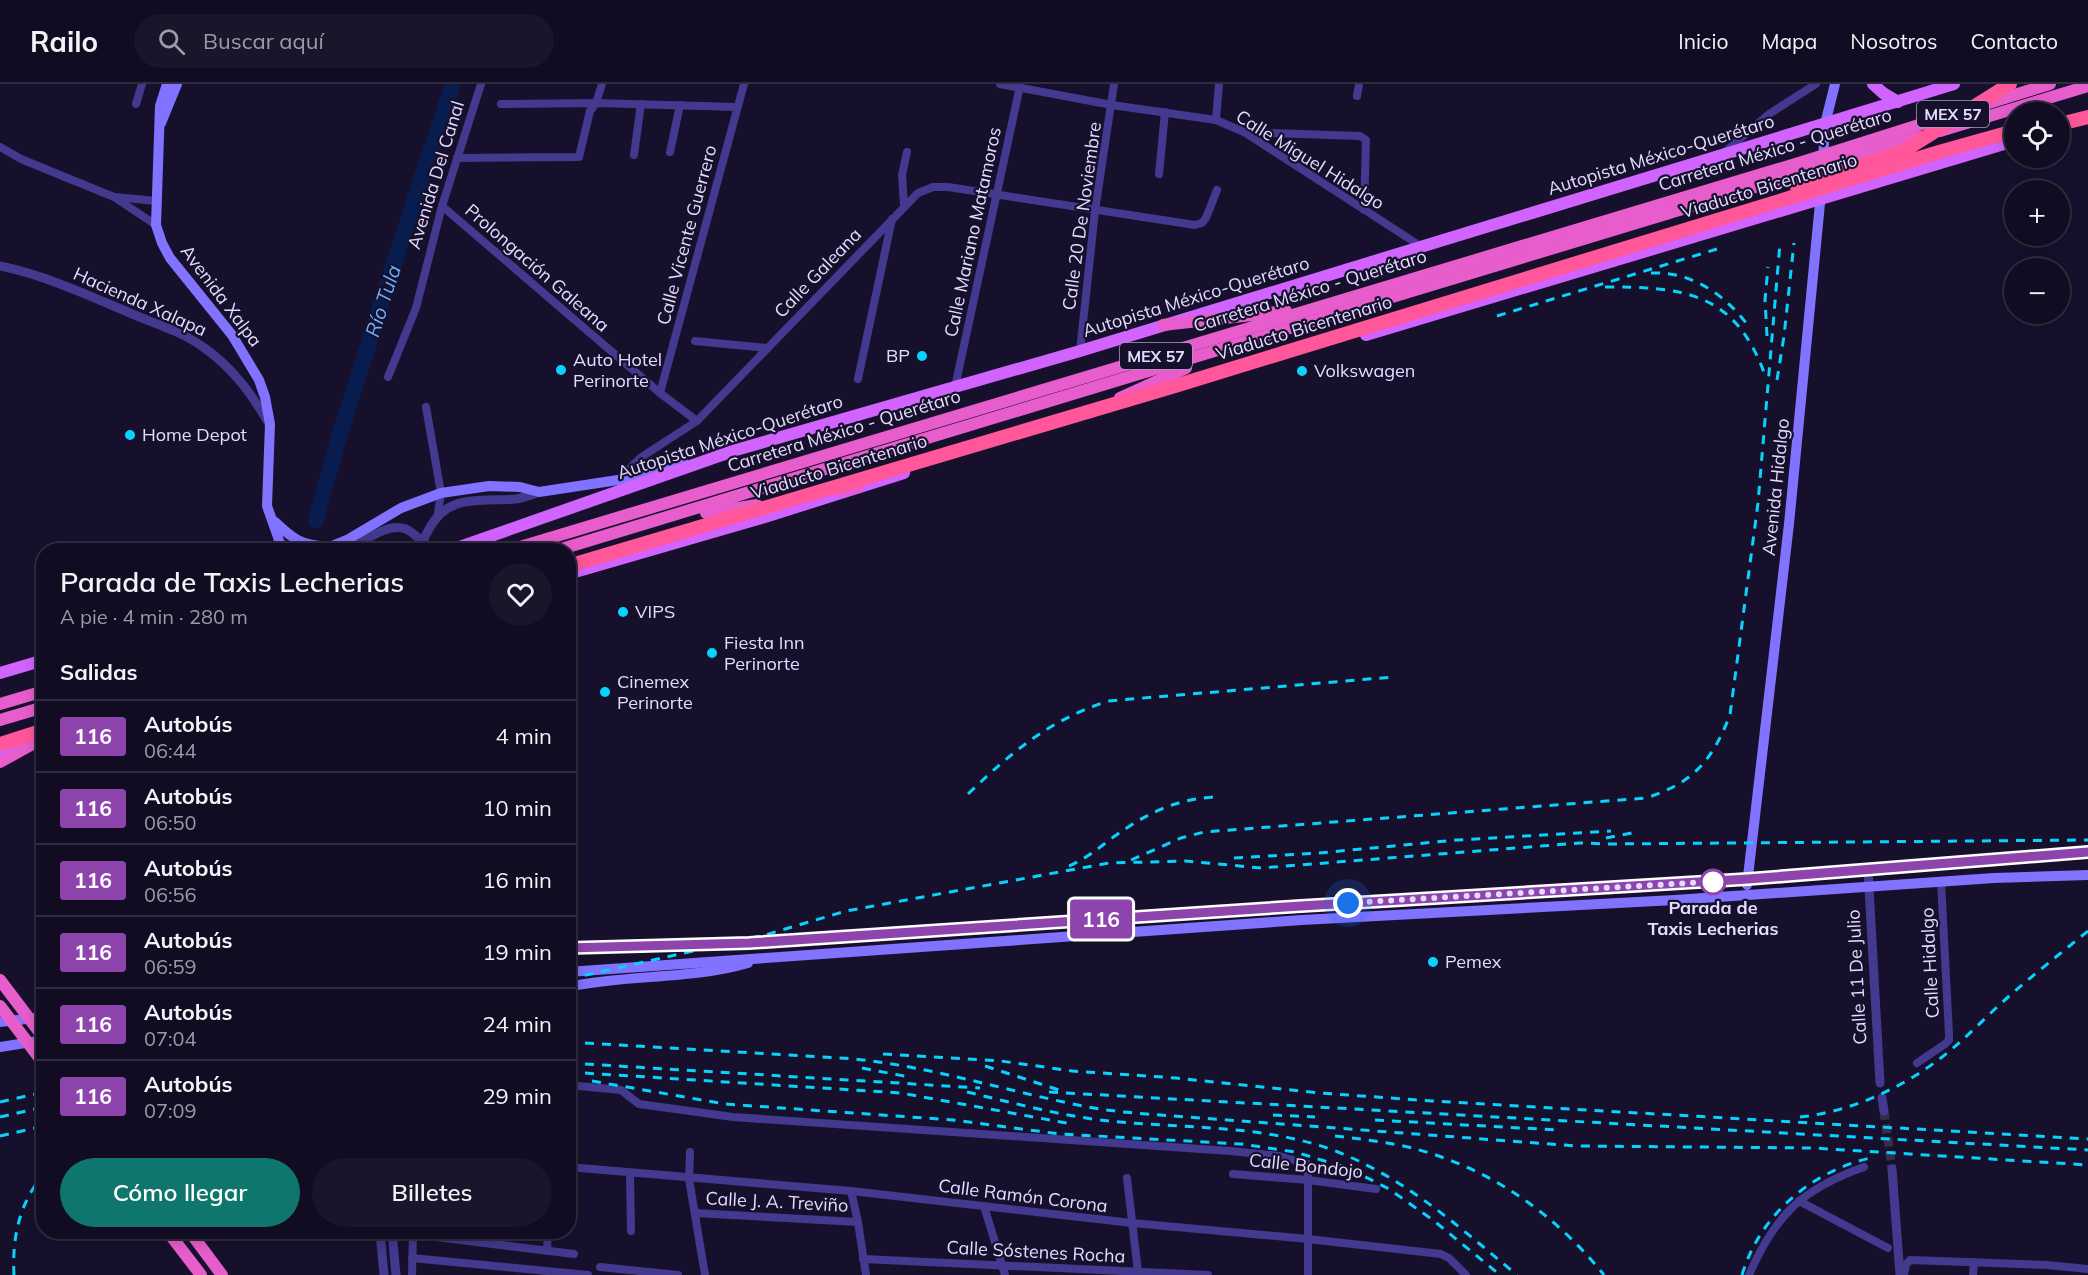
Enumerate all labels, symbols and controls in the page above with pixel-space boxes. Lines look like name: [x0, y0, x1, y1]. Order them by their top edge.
search box: [134, 14, 554, 68]
text: Railo: [30, 24, 98, 59]
icon: search: [155, 25, 188, 58]
text: Buscar aquí: [203, 27, 324, 55]
text: Inicio: [1678, 28, 1728, 54]
text: Mapa: [1761, 28, 1817, 54]
text: Nosotros: [1850, 28, 1937, 54]
text: Contacto: [1970, 28, 2058, 54]
street label: Avenida Del Canal: [402, 98, 469, 252]
road number: MEX 57: [1917, 101, 1989, 127]
map controls: [2004, 102, 2070, 324]
button: locate: [2004, 102, 2070, 168]
street label: Carretera México - Querétaro: [1655, 103, 1894, 196]
street label: Calle Miguel Hidalgo: [1232, 105, 1389, 215]
street label: Autopista México-Querétaro: [1545, 109, 1777, 200]
street label: Calle 20 De Noviembre: [1057, 120, 1106, 312]
street label: Calle Mariano Matamoros: [939, 125, 1006, 339]
street label: Calle Vicente Guerrero: [651, 142, 722, 327]
street label: Viaducto Bicentenario: [1678, 148, 1860, 223]
button: +: [2004, 180, 2070, 246]
street label: Prolongación Galeana: [460, 199, 614, 337]
street label: Calle Galeana: [769, 223, 866, 322]
street label: Avenida Xalpa: [176, 240, 267, 351]
street label: Carretera México - Querétaro: [1190, 244, 1429, 337]
street label: Autopista México-Querétaro: [1080, 251, 1312, 342]
button: −: [2004, 258, 2070, 324]
street label: Hacienda Xalapa: [70, 262, 210, 341]
water label: Río Tula: [359, 262, 406, 340]
street label: Viaducto Bicentenario: [1213, 290, 1395, 365]
road number: MEX 57: [1120, 343, 1192, 369]
place label: BP: [886, 344, 910, 367]
place label: Auto Hotel Perinorte: [573, 348, 662, 392]
marker: BP: [915, 349, 929, 363]
place label: Volkswagen: [1314, 359, 1415, 382]
marker: Auto Hotel Perinorte: [554, 363, 568, 377]
marker: Volkswagen: [1295, 364, 1309, 378]
street label: Carretera México - Querétaro: [724, 384, 963, 477]
street label: Autopista México-Querétaro: [614, 389, 846, 484]
street label: Avenida Hidalgo: [1757, 417, 1794, 557]
place label: Home Depot: [142, 423, 247, 446]
marker: Home Depot: [123, 428, 137, 442]
street label: Viaducto Bicentenario: [748, 429, 930, 504]
button: heart: [489, 563, 552, 626]
text: Parada de Taxis Lecherias: [60, 564, 404, 599]
place label: VIPS: [635, 600, 675, 623]
text: A pie · 4 min · 280 m: [60, 604, 248, 629]
marker: VIPS: [616, 605, 630, 619]
place label: Fiesta Inn Perinorte: [724, 631, 805, 675]
marker: Fiesta Inn Perinorte: [705, 646, 719, 660]
text: Salidas: [60, 658, 138, 686]
place label: Cinemex Perinorte: [617, 670, 693, 714]
marker: Cinemex Perinorte: [598, 685, 612, 699]
text: Autobús: [144, 710, 233, 738]
text: 4 min: [496, 722, 552, 750]
text: 116: [74, 723, 112, 749]
text: 06:44: [144, 738, 197, 763]
text: Autobús: [144, 782, 233, 810]
text: 10 min: [482, 794, 552, 822]
text: 116: [74, 795, 112, 821]
text: 06:50: [144, 810, 197, 835]
text: Autobús: [144, 854, 233, 882]
text: 16 min: [482, 866, 552, 894]
text: 116: [74, 867, 112, 893]
marker: Parada de Taxis Lecherias: [1700, 869, 1726, 895]
text: 06:56: [144, 882, 197, 907]
your location: [1333, 888, 1363, 918]
place label: Parada de Taxis Lecherias: [1647, 896, 1779, 940]
line badge: 116: [1066, 900, 1136, 938]
text: 116: [1082, 906, 1120, 932]
street label: Calle Hidalgo: [1915, 907, 1944, 1019]
street label: Calle 11 De Julio: [1841, 909, 1872, 1045]
text: Autobús: [144, 926, 233, 954]
text: 19 min: [482, 938, 552, 966]
text: 116: [74, 939, 112, 965]
place label: Pemex: [1445, 950, 1502, 973]
text: 06:59: [144, 954, 197, 979]
marker: Pemex: [1426, 955, 1440, 969]
text: Autobús: [144, 998, 233, 1026]
text: 24 min: [482, 1010, 552, 1038]
text: 116: [74, 1011, 112, 1037]
text: 07:04: [144, 1026, 197, 1051]
text: Autobús: [144, 1070, 233, 1098]
text: 29 min: [482, 1082, 552, 1110]
text: 116: [74, 1083, 112, 1109]
text: 07:09: [144, 1098, 197, 1123]
street label: Calle Bondojo: [1248, 1148, 1364, 1183]
button: Cómo llegar: [60, 1158, 300, 1227]
button: Billetes: [312, 1158, 552, 1227]
street label: Calle Ramón Corona: [937, 1174, 1109, 1217]
street label: Calle J. A. Treviño: [705, 1186, 849, 1217]
street label: Calle Sóstenes Rocha: [946, 1235, 1126, 1268]

